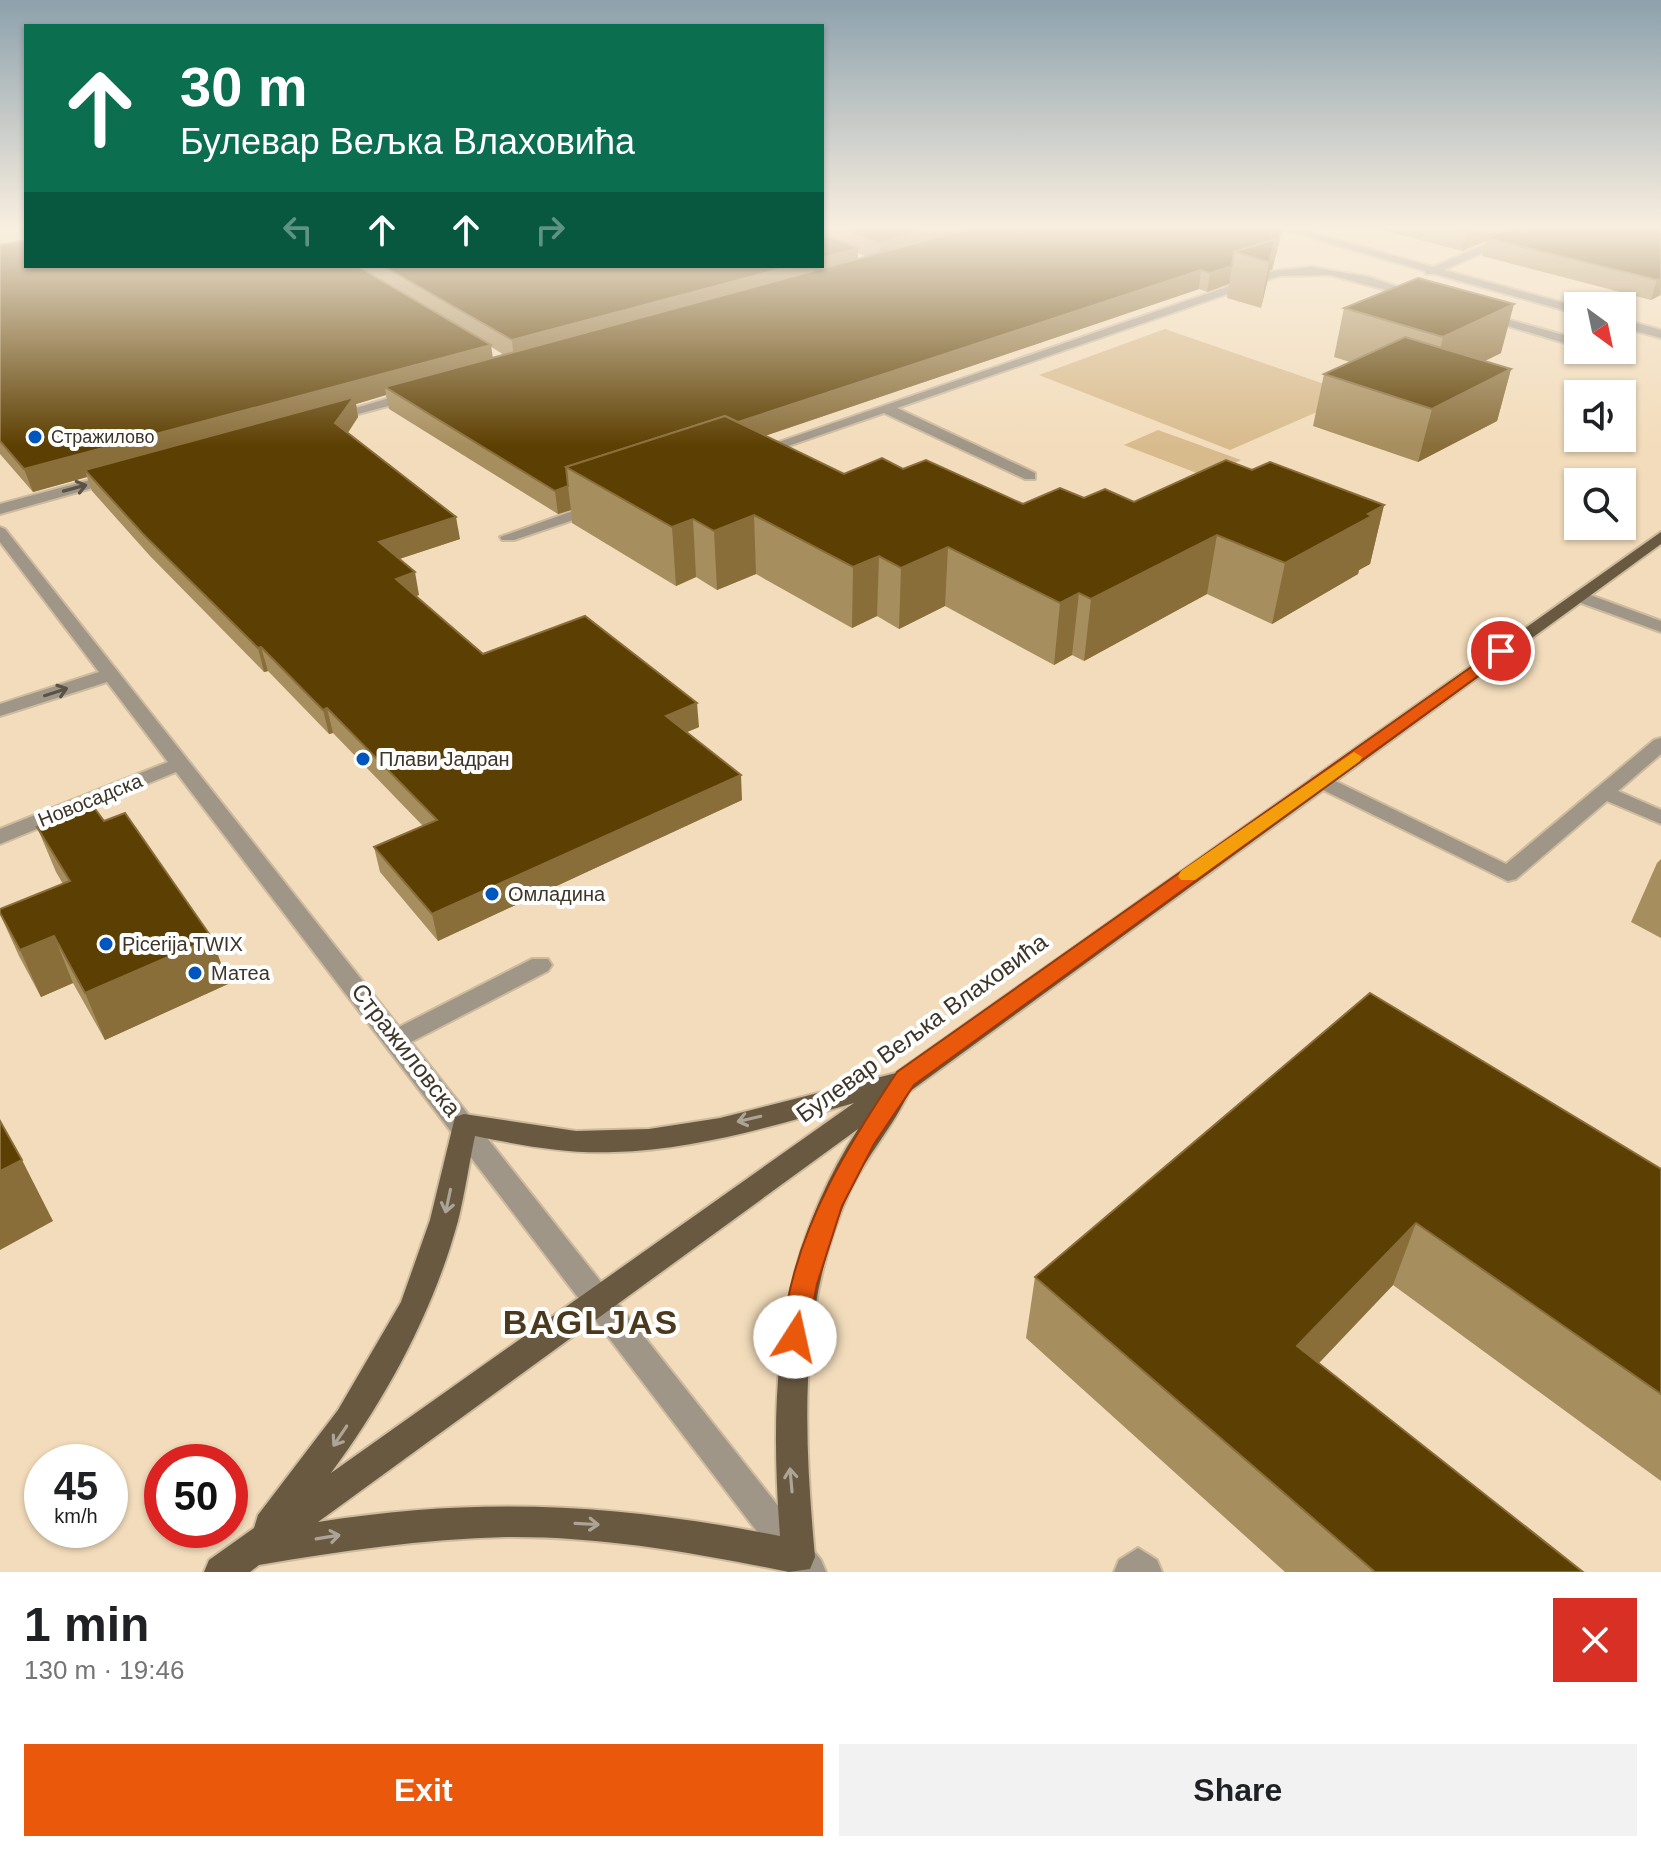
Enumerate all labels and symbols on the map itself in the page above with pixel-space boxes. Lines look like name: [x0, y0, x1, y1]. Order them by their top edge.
north arrow: [1564, 292, 1636, 364]
place label: Стражилово: [51, 427, 154, 447]
marker: Стражилово: [26, 428, 44, 446]
one-way arrow: [62, 480, 88, 495]
pin: [1467, 617, 1535, 685]
one-way arrow: [43, 684, 68, 699]
place label: Плави Јадран: [379, 748, 510, 770]
marker: Плави Јадран: [354, 750, 372, 768]
street label: Новосадска: [35, 769, 146, 831]
place label: Омладина: [508, 883, 606, 905]
marker: Омладина: [483, 885, 501, 903]
street label: Булевар Вељка Влаховића: [791, 927, 1053, 1128]
place label: Picerija TWIX: [122, 933, 243, 955]
marker: Picerija TWIX: [97, 935, 115, 953]
place label: Матеа: [211, 962, 271, 984]
marker: Матеа: [186, 964, 204, 982]
street label: Стражиловска: [346, 978, 467, 1122]
one-way arrow: [736, 1112, 762, 1127]
one-way arrow: [440, 1187, 455, 1213]
position arrow: [753, 1295, 837, 1379]
district label: BAGLJAS: [503, 1303, 679, 1341]
one-way arrow: [332, 1424, 348, 1446]
speed limit sign: 50: [144, 1444, 248, 1548]
one-way arrow: [783, 1467, 798, 1494]
one-way arrow: [573, 1517, 600, 1532]
one-way arrow: [315, 1528, 341, 1543]

